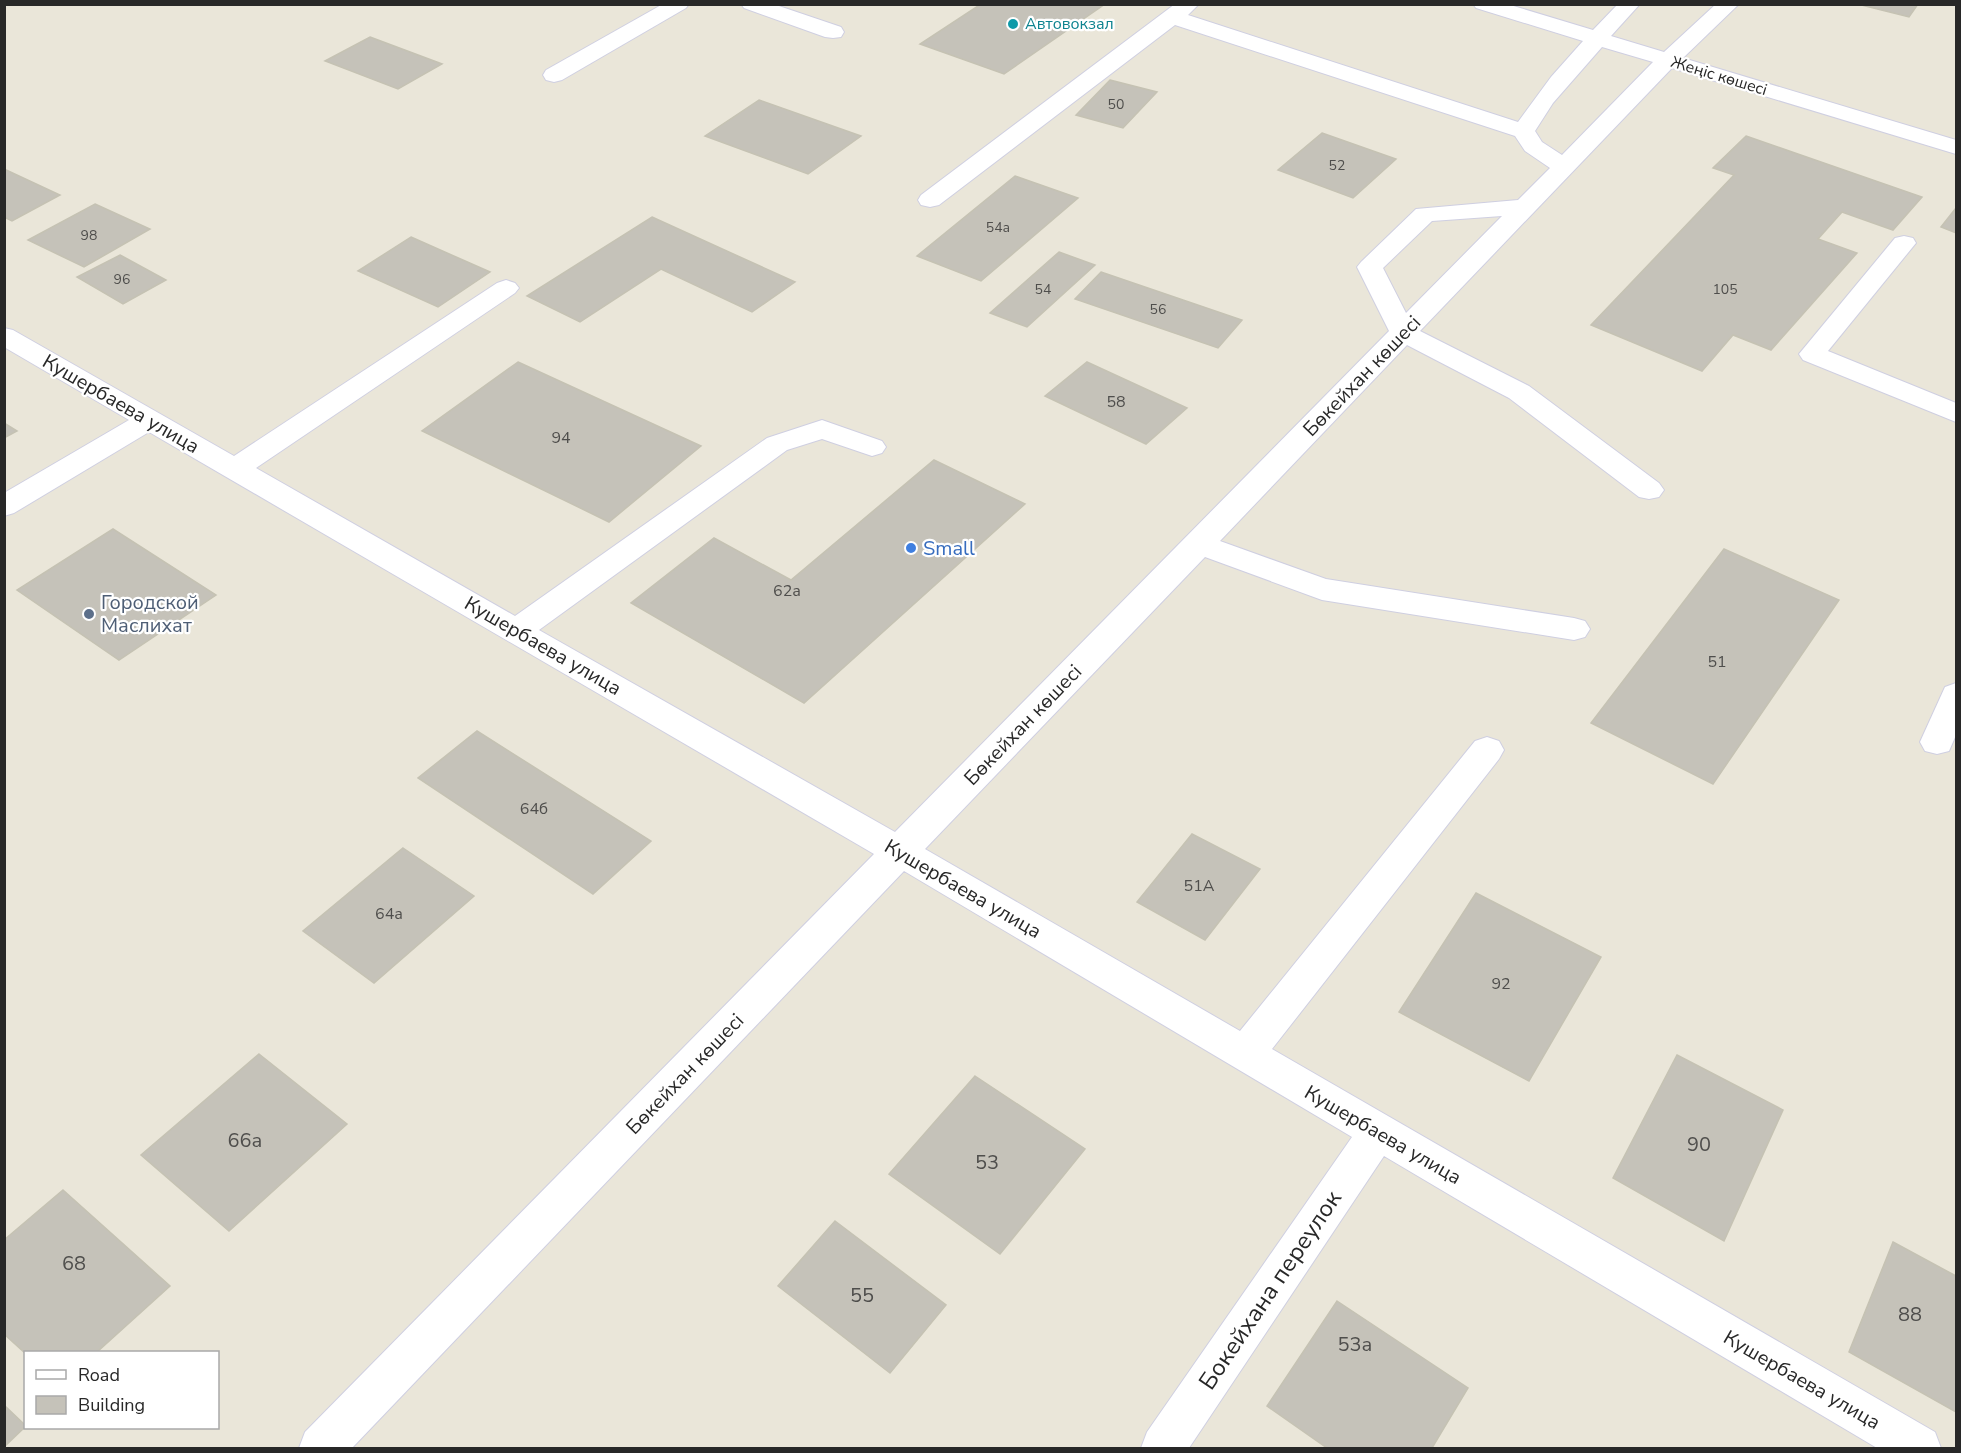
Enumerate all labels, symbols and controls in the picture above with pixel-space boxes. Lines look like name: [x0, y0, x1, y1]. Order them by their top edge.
place label: Автовокзал: [1025, 13, 1114, 35]
marker: Автовокзал: [1006, 17, 1020, 31]
street label: Жеңіс көшесі: [1668, 51, 1770, 101]
house number: 50: [1108, 95, 1124, 114]
house number: 52: [1329, 156, 1345, 175]
house number: 54а: [986, 218, 1010, 237]
house number: 98: [81, 226, 97, 245]
house number: 96: [114, 270, 130, 289]
house number: 54: [1035, 280, 1051, 299]
house number: 105: [1712, 280, 1738, 299]
house number: 56: [1150, 300, 1166, 319]
street label: Бөкейхан көшесі: [1297, 310, 1427, 442]
street label: Кушербаева улица: [38, 348, 204, 460]
house number: 58: [1106, 391, 1126, 413]
house number: 94: [551, 427, 571, 449]
place label: Small: [923, 535, 975, 562]
marker: Small: [904, 541, 918, 555]
house number: 62а: [773, 580, 801, 602]
place label: Городской Маслихат: [101, 589, 199, 639]
street label: Кушербаева улица: [460, 590, 626, 702]
marker: Городской Маслихат: [82, 607, 96, 621]
house number: 51: [1707, 651, 1727, 673]
street label: Бөкейхан көшесі: [958, 659, 1088, 791]
house number: 64б: [520, 798, 548, 820]
street label: Кушербаева улица: [880, 833, 1046, 945]
house number: 51А: [1184, 875, 1215, 897]
house number: 64а: [375, 903, 403, 925]
house number: 92: [1491, 973, 1511, 995]
street label: Бөкейхан көшесі: [620, 1008, 750, 1140]
street label: Кушербаева улица: [1300, 1079, 1466, 1191]
house number: 66а: [228, 1127, 262, 1154]
house number: 90: [1687, 1131, 1711, 1158]
house number: 53: [975, 1149, 999, 1176]
street label: Бокейхана переулок: [1191, 1184, 1349, 1396]
house number: 68: [62, 1250, 86, 1277]
house number: 55: [850, 1282, 874, 1309]
house number: 88: [1898, 1301, 1922, 1328]
street label: Кушербаева улица: [1719, 1324, 1885, 1436]
house number: 53а: [1338, 1331, 1372, 1358]
legend: [24, 1351, 219, 1429]
text: Road: [78, 1363, 120, 1387]
text: Building: [78, 1393, 145, 1417]

